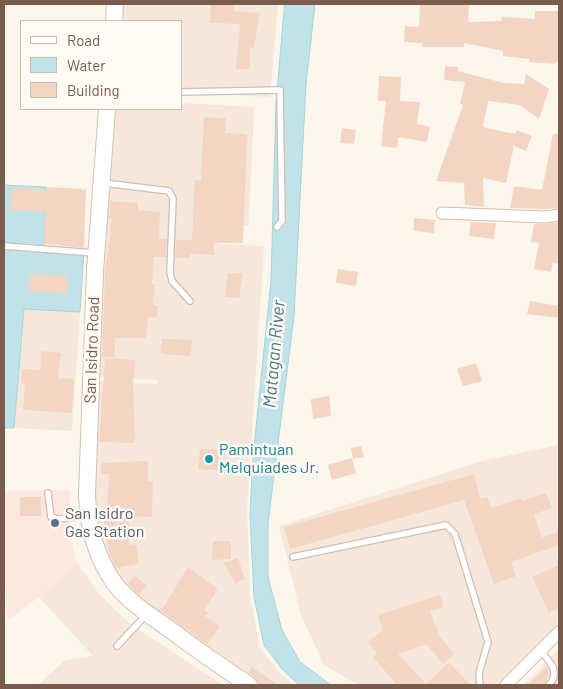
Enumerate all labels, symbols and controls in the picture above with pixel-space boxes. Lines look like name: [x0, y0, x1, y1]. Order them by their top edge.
legend: [20, 20, 182, 110]
text: Road: [67, 31, 100, 49]
text: Water: [67, 56, 106, 74]
text: Building: [67, 81, 120, 99]
street label: San Isidro Road: [81, 296, 103, 404]
water label: Matagan River: [259, 299, 289, 409]
place label: Pamintuan Melquiades Jr.: [219, 440, 319, 478]
marker: Pamintuan Melquiades Jr.: [203, 453, 215, 465]
place label: San Isidro Gas Station: [65, 504, 144, 542]
marker: San Isidro Gas Station: [49, 517, 61, 529]

